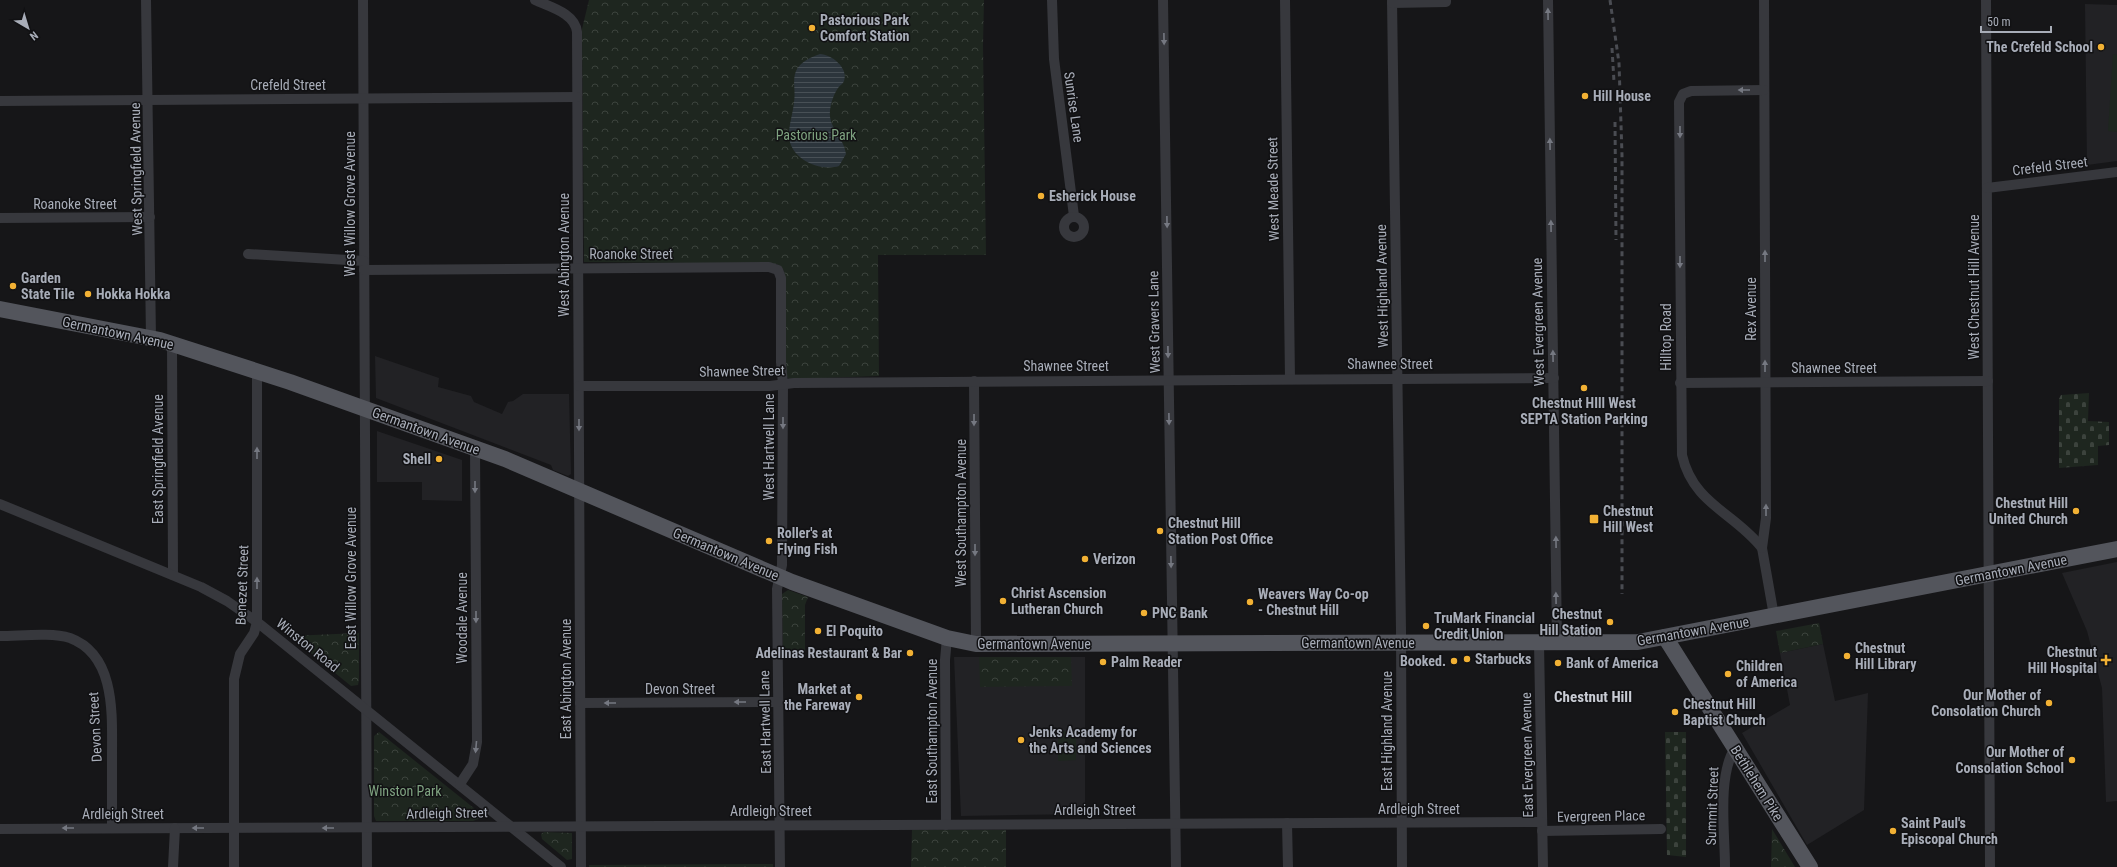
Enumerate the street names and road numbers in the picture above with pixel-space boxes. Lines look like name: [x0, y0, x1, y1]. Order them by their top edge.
street label: Sunrise Lane: [1061, 71, 1087, 144]
street label: Crefeld Street: [250, 77, 326, 93]
street label: West Springfield Avenue: [127, 102, 145, 236]
street label: West Willow Grove Avenue: [342, 131, 358, 277]
street label: West Meade Street: [1264, 137, 1282, 241]
street label: Crefeld Street: [2011, 153, 2089, 179]
street label: West Abington Avenue: [556, 193, 572, 317]
street label: Roanoke Street: [33, 196, 117, 212]
street label: West Chestnut Hill Avenue: [1966, 214, 1982, 360]
street label: West Highland Avenue: [1373, 224, 1391, 348]
street label: Roanoke Street: [589, 246, 673, 262]
street label: West Evergreen Avenue: [1529, 257, 1547, 386]
street label: West Gravers Lane: [1145, 270, 1163, 373]
street label: Rex Avenue: [1743, 277, 1759, 341]
street label: Hilltop Road: [1658, 303, 1674, 371]
street label: Germantown Avenue: [61, 313, 176, 353]
street label: Shawnee Street: [1347, 356, 1433, 372]
street label: Shawnee Street: [1023, 358, 1109, 374]
street label: Shawnee Street: [1791, 360, 1877, 376]
street label: Shawnee Street: [699, 362, 785, 380]
street label: West Hartwell Lane: [761, 393, 777, 500]
street label: East Springfield Avenue: [150, 394, 166, 524]
street label: Germantown Avenue: [370, 404, 483, 458]
street label: West Southampton Avenue: [953, 438, 969, 587]
street label: East Willow Grove Avenue: [343, 506, 359, 649]
street label: Germantown Avenue: [671, 524, 782, 584]
street label: Benezet Street: [233, 545, 251, 625]
street label: Germantown Avenue: [1954, 551, 2069, 589]
street label: Woodale Avenue: [454, 572, 470, 664]
street label: Germantown Avenue: [1636, 613, 1751, 649]
street label: Winston Road: [273, 615, 343, 675]
street label: East Abington Avenue: [558, 618, 574, 739]
street label: Germantown Avenue: [1301, 635, 1415, 651]
street label: Germantown Avenue: [977, 636, 1091, 652]
street label: East Southampton Avenue: [924, 658, 940, 803]
street label: East Hartwell Lane: [756, 670, 774, 774]
street label: East Highland Avenue: [1379, 671, 1395, 791]
street label: Devon Street: [645, 681, 715, 697]
street label: Devon Street: [85, 692, 105, 762]
street label: East Evergreen Avenue: [1518, 692, 1536, 818]
street label: Bethlehem Pike: [1728, 742, 1787, 824]
street label: Summit Street: [1703, 767, 1721, 845]
street label: Ardleigh Street: [1378, 801, 1460, 817]
street label: Ardleigh Street: [1054, 802, 1136, 818]
street label: Ardleigh Street: [730, 803, 812, 819]
street label: Ardleigh Street: [406, 804, 488, 822]
street label: Ardleigh Street: [82, 806, 164, 822]
street label: Evergreen Place: [1557, 807, 1646, 825]

